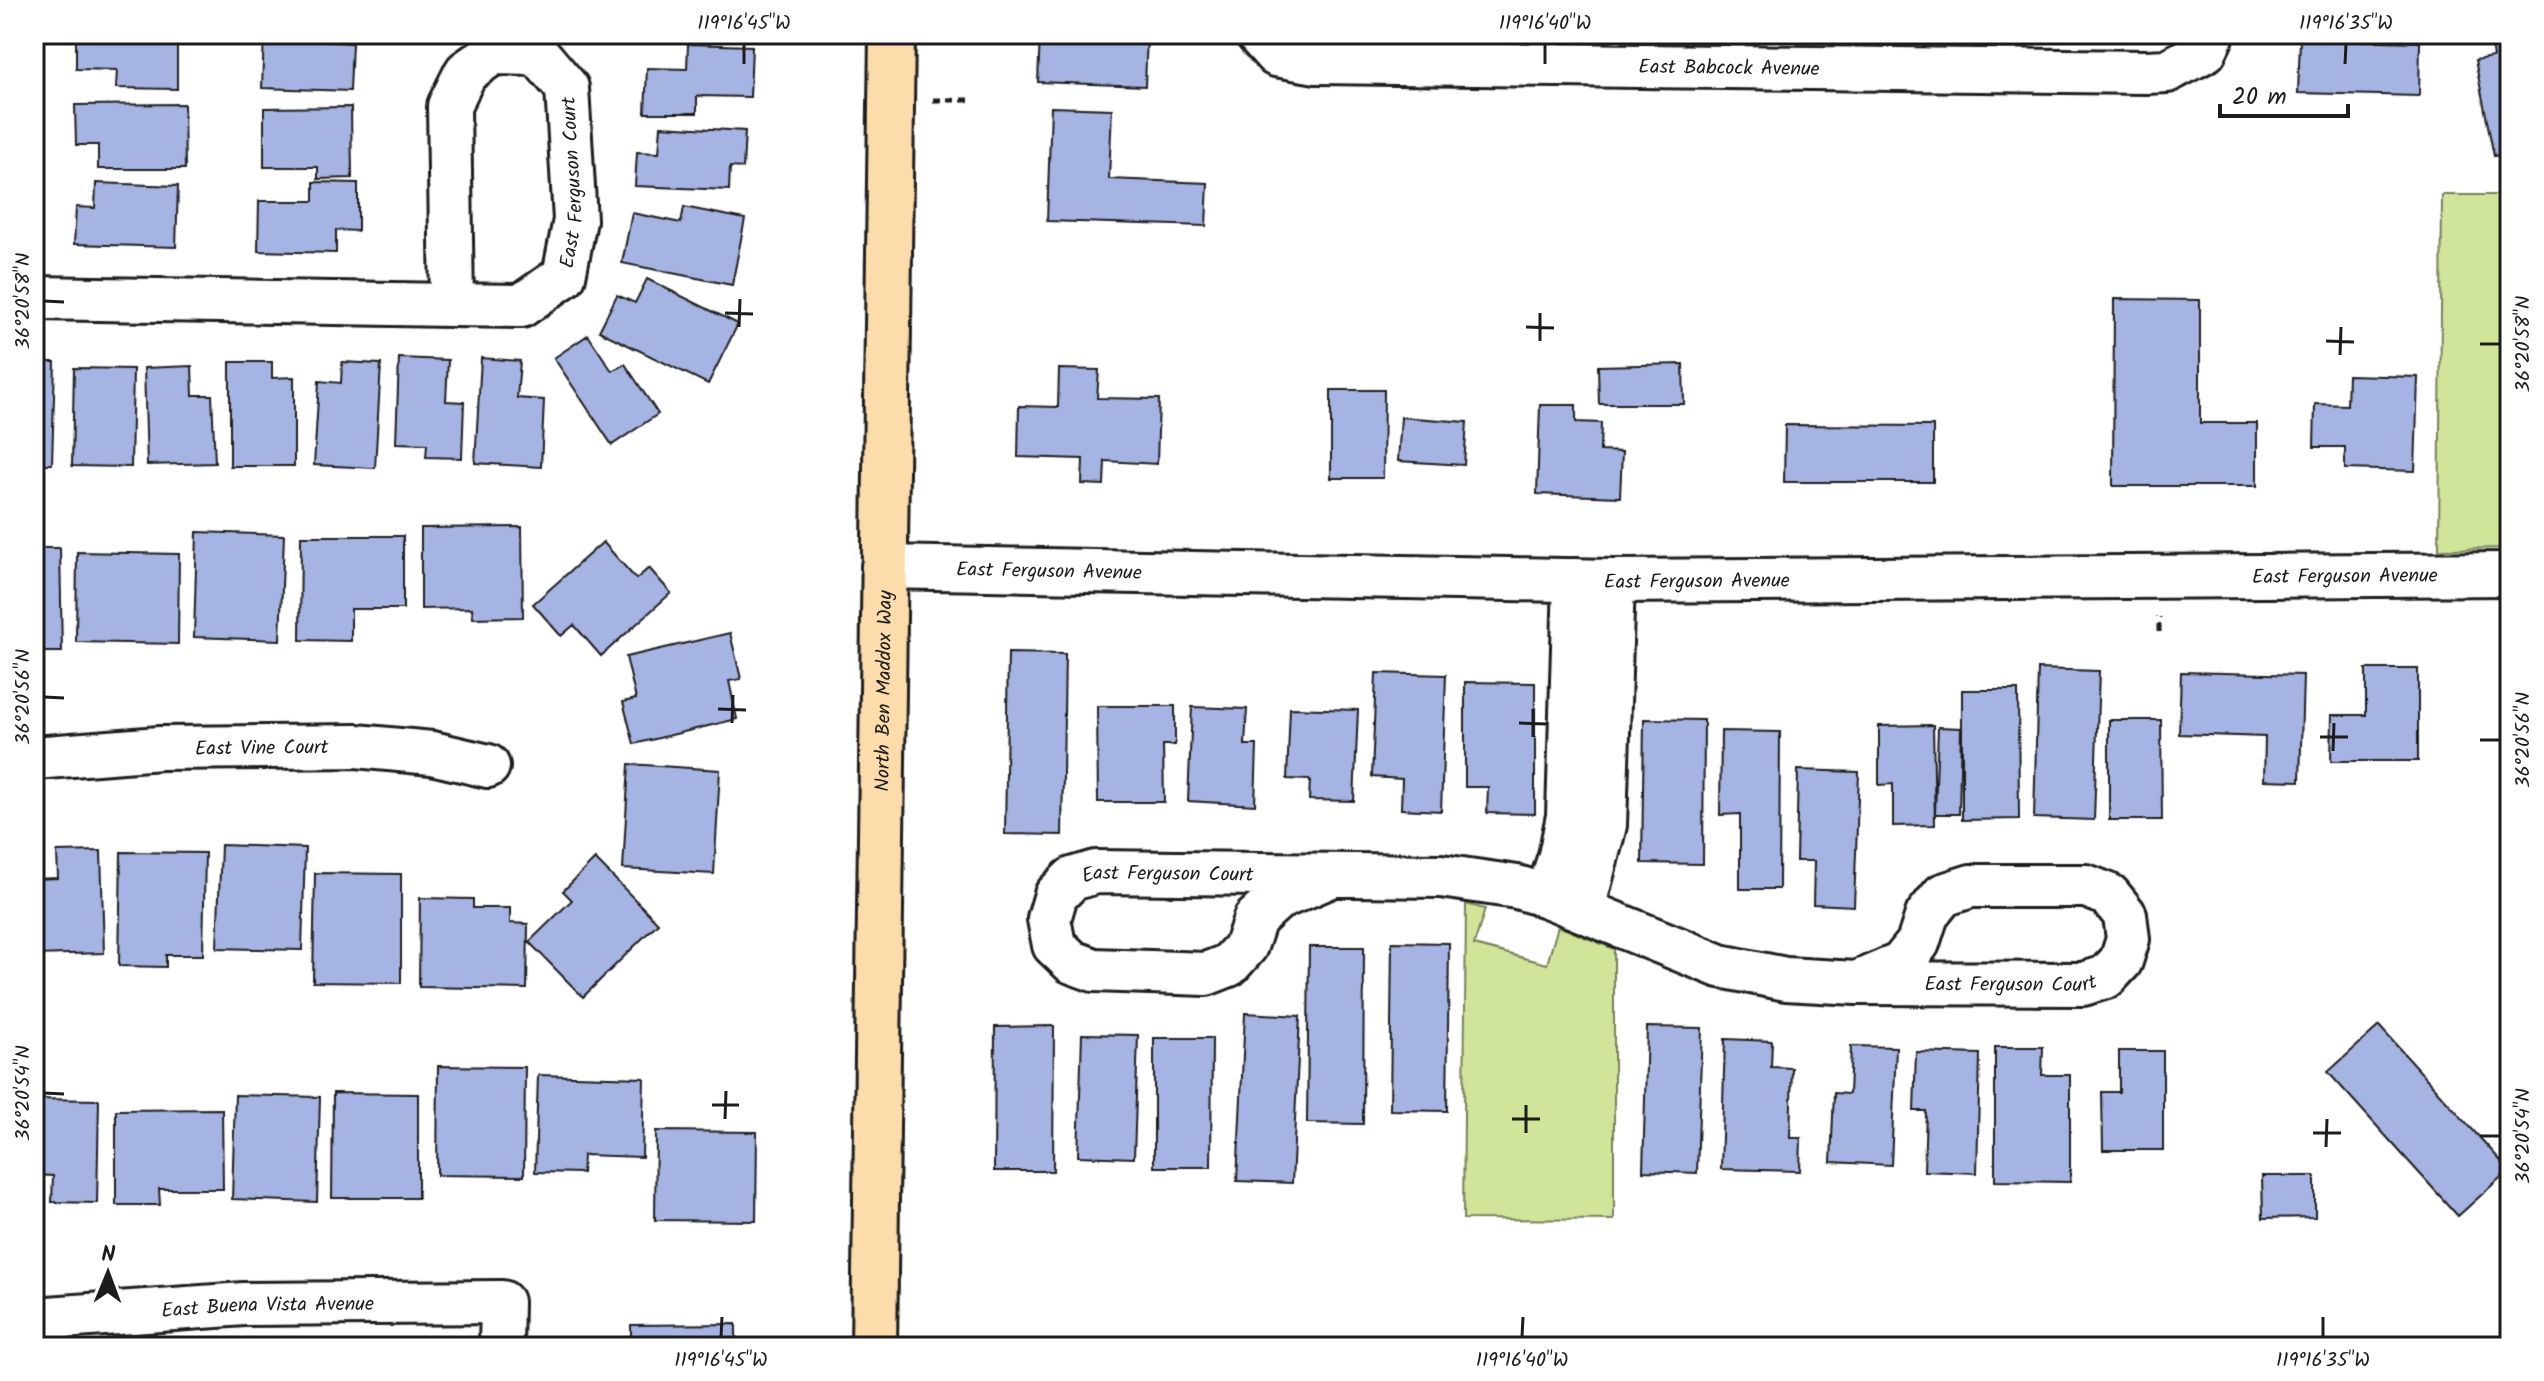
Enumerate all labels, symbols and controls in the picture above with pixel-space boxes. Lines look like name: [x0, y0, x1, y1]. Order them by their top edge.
text: 119°16'45"W: [697, 8, 791, 40]
text: 119°16'40"W: [1499, 8, 1591, 40]
text: 119°16'35"W: [2299, 8, 2393, 40]
street label: East Babcock Avenue: [1638, 52, 1820, 86]
scale bar: [2220, 68, 2348, 118]
text: 20 m: [2232, 78, 2287, 117]
street label: East Ferguson Court: [552, 95, 593, 271]
text: 36°20'58"N: [8, 253, 40, 349]
text: 36°20'58"N: [2508, 296, 2540, 392]
street label: East Ferguson Avenue: [956, 554, 1142, 590]
street label: East Ferguson Avenue: [2252, 561, 2438, 594]
street label: East Ferguson Avenue: [1604, 566, 1790, 599]
street label: North Ben Maddox Way: [868, 590, 902, 792]
text: 36°20'56"N: [8, 649, 40, 745]
text: 36°20'56"N: [2508, 692, 2540, 788]
street label: East Vine Court: [195, 732, 329, 766]
street label: East Ferguson Court: [1078, 858, 1254, 893]
street label: East Ferguson Court: [1924, 967, 2101, 1002]
text: 36°20'54"N: [8, 1045, 40, 1141]
text: 36°20'54"N: [2508, 1088, 2540, 1184]
north arrow: [68, 1233, 148, 1313]
text: N: [101, 1238, 116, 1273]
street label: East Buena Vista Avenue: [160, 1289, 374, 1328]
text: 119°16'45"W: [674, 1345, 768, 1377]
text: 119°16'40"W: [1476, 1345, 1568, 1377]
text: 119°16'35"W: [2276, 1345, 2370, 1377]

